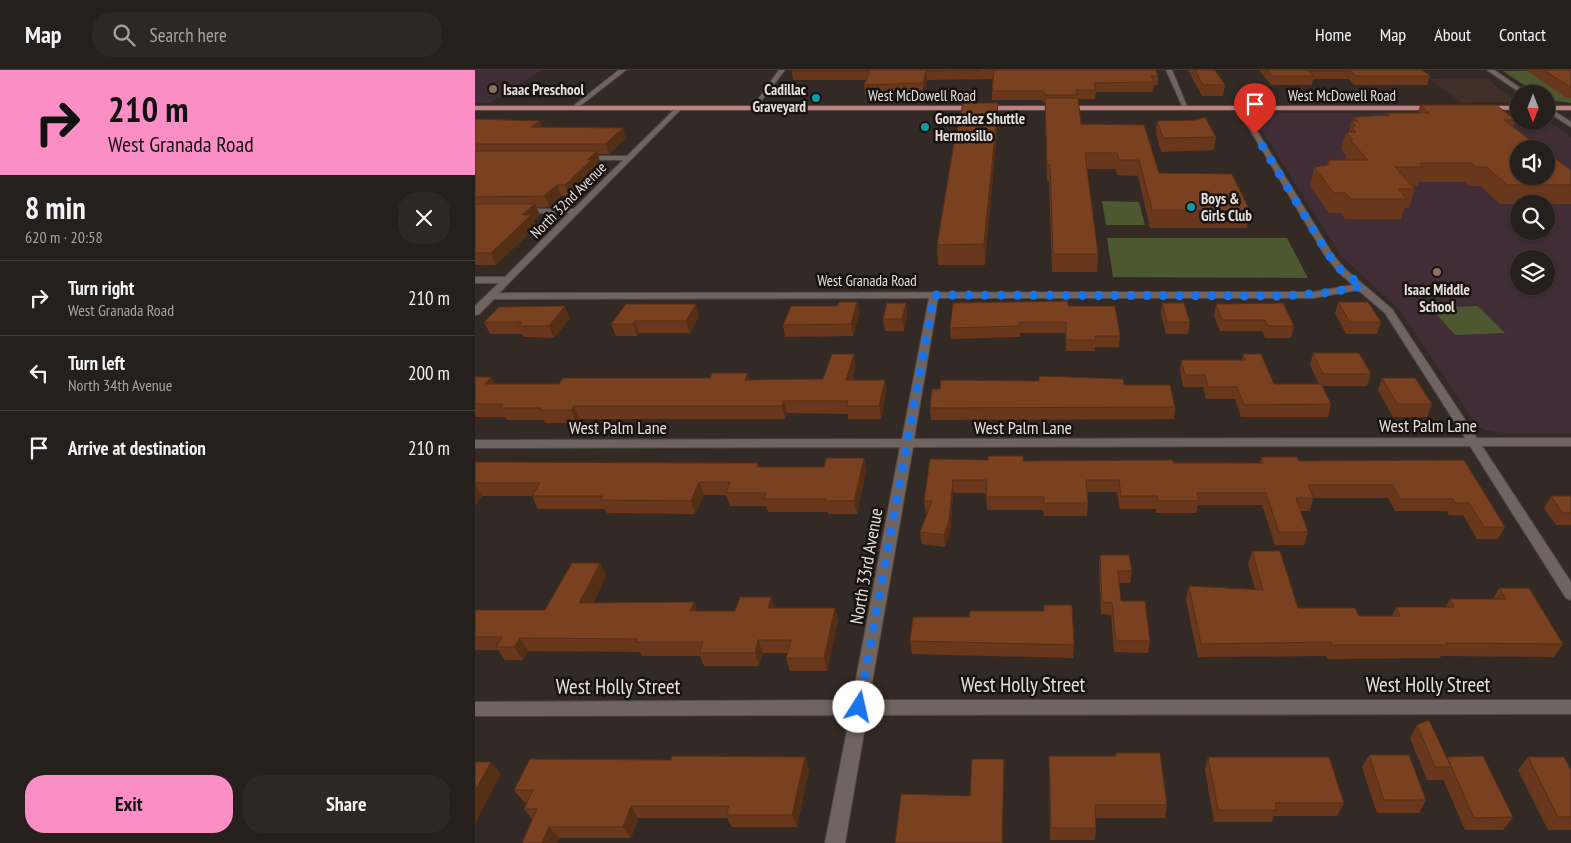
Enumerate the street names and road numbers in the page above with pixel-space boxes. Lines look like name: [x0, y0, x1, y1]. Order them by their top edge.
street label: West McDowell Road: [868, 86, 976, 105]
street label: West McDowell Road: [1288, 86, 1396, 105]
street label: North 32nd Avenue: [526, 158, 610, 242]
street label: West Granada Road: [817, 271, 917, 290]
street label: West Palm Lane: [1379, 414, 1477, 437]
street label: West Palm Lane: [569, 416, 667, 439]
street label: West Palm Lane: [974, 416, 1072, 439]
street label: North 33rd Avenue: [844, 506, 888, 626]
street label: West Holly Street: [961, 671, 1086, 698]
street label: West Holly Street: [1366, 671, 1491, 698]
street label: West Holly Street: [556, 673, 681, 700]

